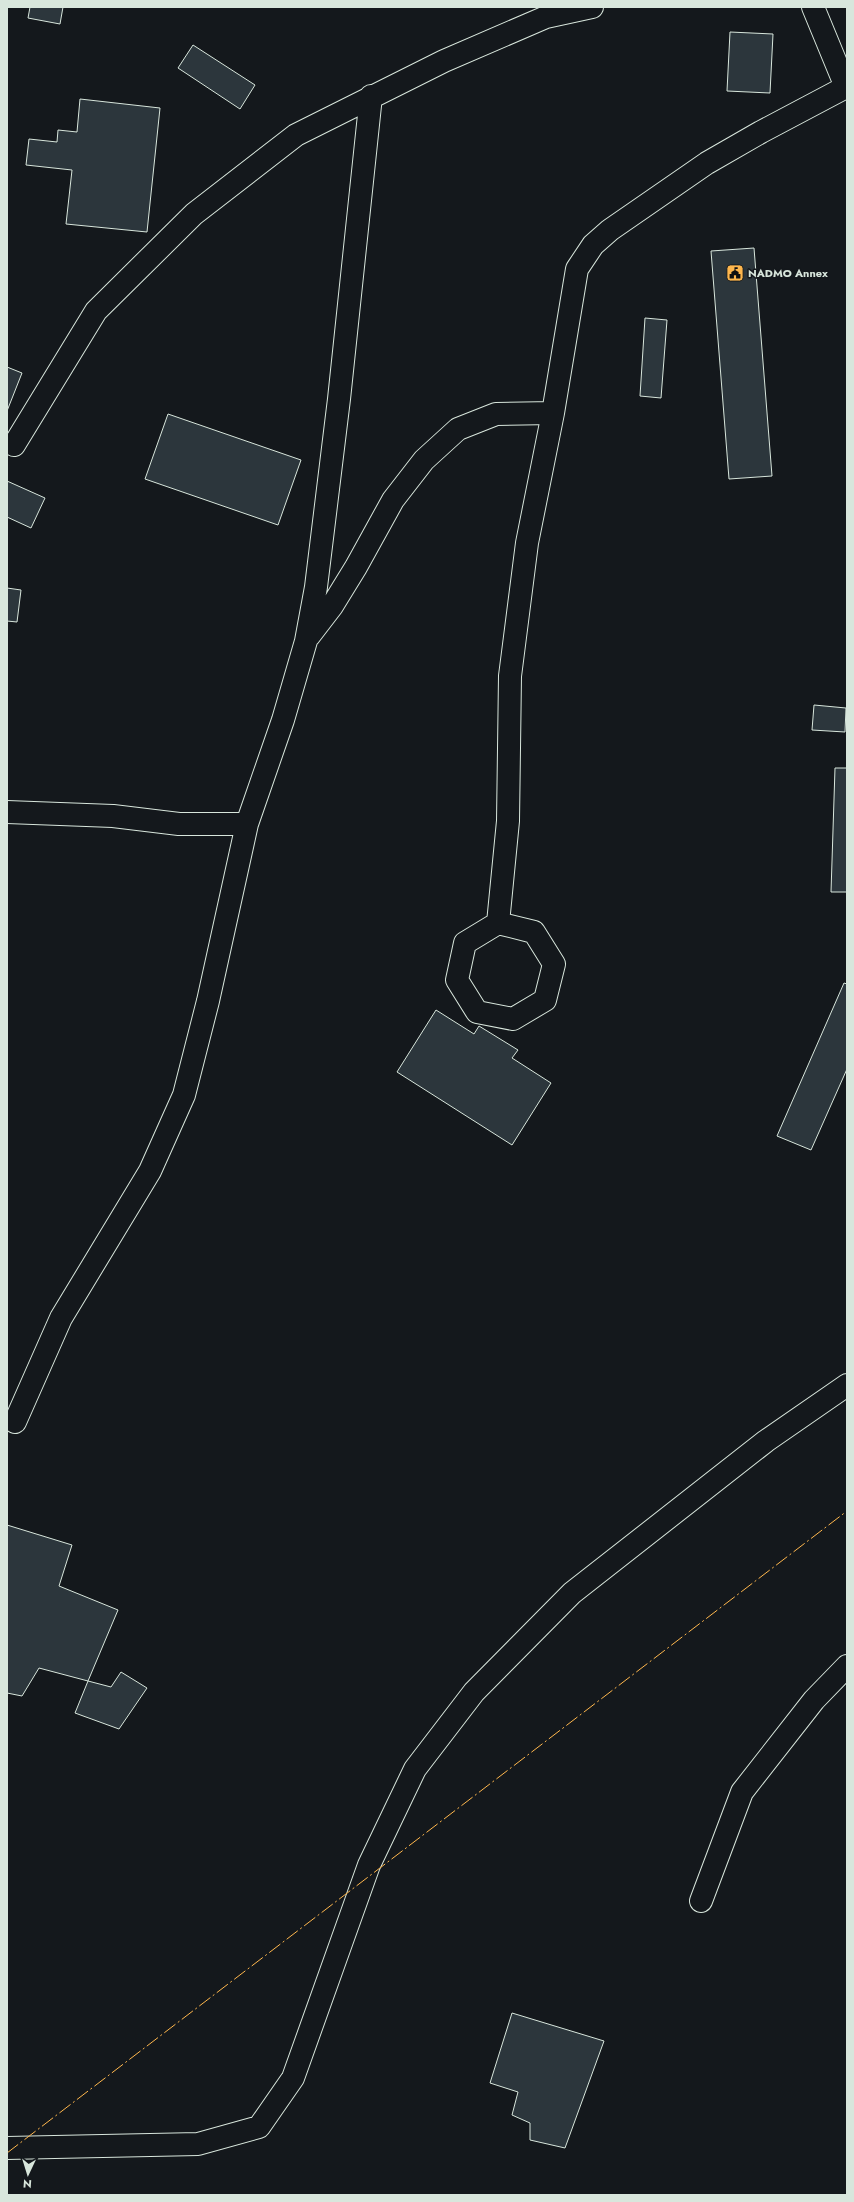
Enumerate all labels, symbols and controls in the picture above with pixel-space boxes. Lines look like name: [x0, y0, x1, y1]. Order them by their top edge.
public building icon: NADMO Annex: [725, 263, 745, 283]
place label: NADMO Annex: [748, 265, 828, 281]
north arrow: [8, 2154, 48, 2194]
text: N: [22, 2176, 32, 2192]

